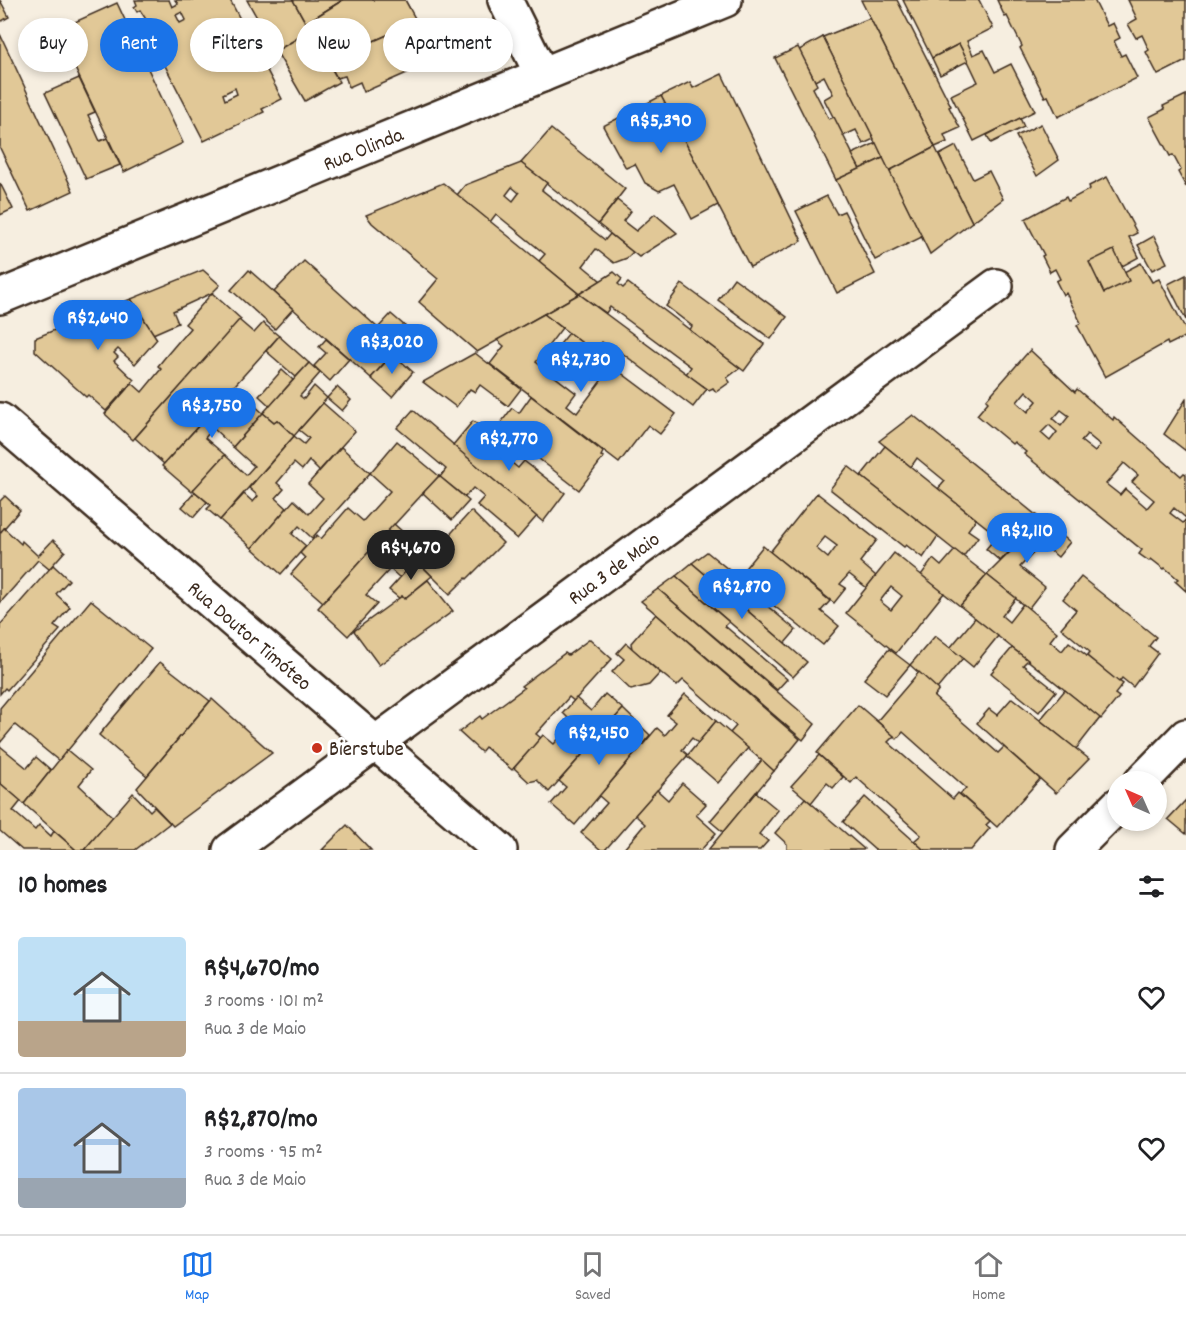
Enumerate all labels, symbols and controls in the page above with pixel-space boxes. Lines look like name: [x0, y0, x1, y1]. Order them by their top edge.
chip: Buy: [18, 18, 88, 72]
chip: Rent: [100, 18, 178, 72]
chip: Filters: [190, 18, 284, 72]
chip: New: [296, 18, 371, 72]
chip: Apartment: [383, 18, 513, 72]
pin: R$5,390: [606, 103, 716, 154]
text: R$5,390: [630, 108, 692, 136]
street label: Rua Olinda: [319, 121, 410, 181]
pin: R$2,640: [43, 300, 153, 351]
text: R$2,640: [67, 305, 129, 333]
pin: R$3,020: [337, 324, 447, 375]
text: R$3,020: [360, 329, 424, 357]
pin: R$2,730: [526, 342, 636, 393]
text: R$2,730: [551, 347, 611, 375]
pin: R$3,750: [157, 388, 267, 439]
text: R$3,750: [182, 393, 242, 421]
pin: R$2,770: [454, 421, 564, 472]
text: R$2,770: [480, 426, 538, 454]
pin: R$2,110: [972, 513, 1082, 564]
text: R$2,110: [1001, 518, 1053, 546]
street label: Rua 3 de Maio: [563, 526, 667, 614]
pin: R$4,670: [356, 530, 466, 581]
text: R$4,670: [381, 535, 441, 563]
pin: R$2,870: [687, 569, 797, 620]
text: R$2,870: [713, 574, 772, 602]
street label: Rua Doutor Timóteo: [180, 575, 317, 699]
pin: R$2,450: [544, 715, 654, 766]
text: R$2,450: [569, 720, 629, 748]
place label: Bierstube: [329, 736, 404, 766]
marker: Bierstube: [310, 741, 324, 755]
north arrow: [1107, 771, 1167, 831]
map controls: [1107, 771, 1167, 831]
text: 10 homes: [18, 868, 108, 905]
icon: filters: [1135, 870, 1168, 903]
text: R$4,670/mo: [204, 951, 319, 988]
icon: home: [66, 961, 138, 1033]
icon: heart: [1135, 981, 1168, 1014]
text: 3 rooms · 101 m²: [204, 988, 324, 1016]
text: Rua 3 de Maio: [204, 1016, 306, 1044]
text: R$2,870/mo: [204, 1102, 318, 1139]
icon: home: [66, 1112, 138, 1184]
icon: heart: [1135, 1132, 1168, 1165]
text: 3 rooms · 95 m²: [204, 1139, 323, 1167]
text: Rua 3 de Maio: [204, 1167, 306, 1195]
tab: Map: [181, 1248, 214, 1307]
tab: Saved: [575, 1248, 611, 1307]
tab: Home: [972, 1248, 1005, 1307]

